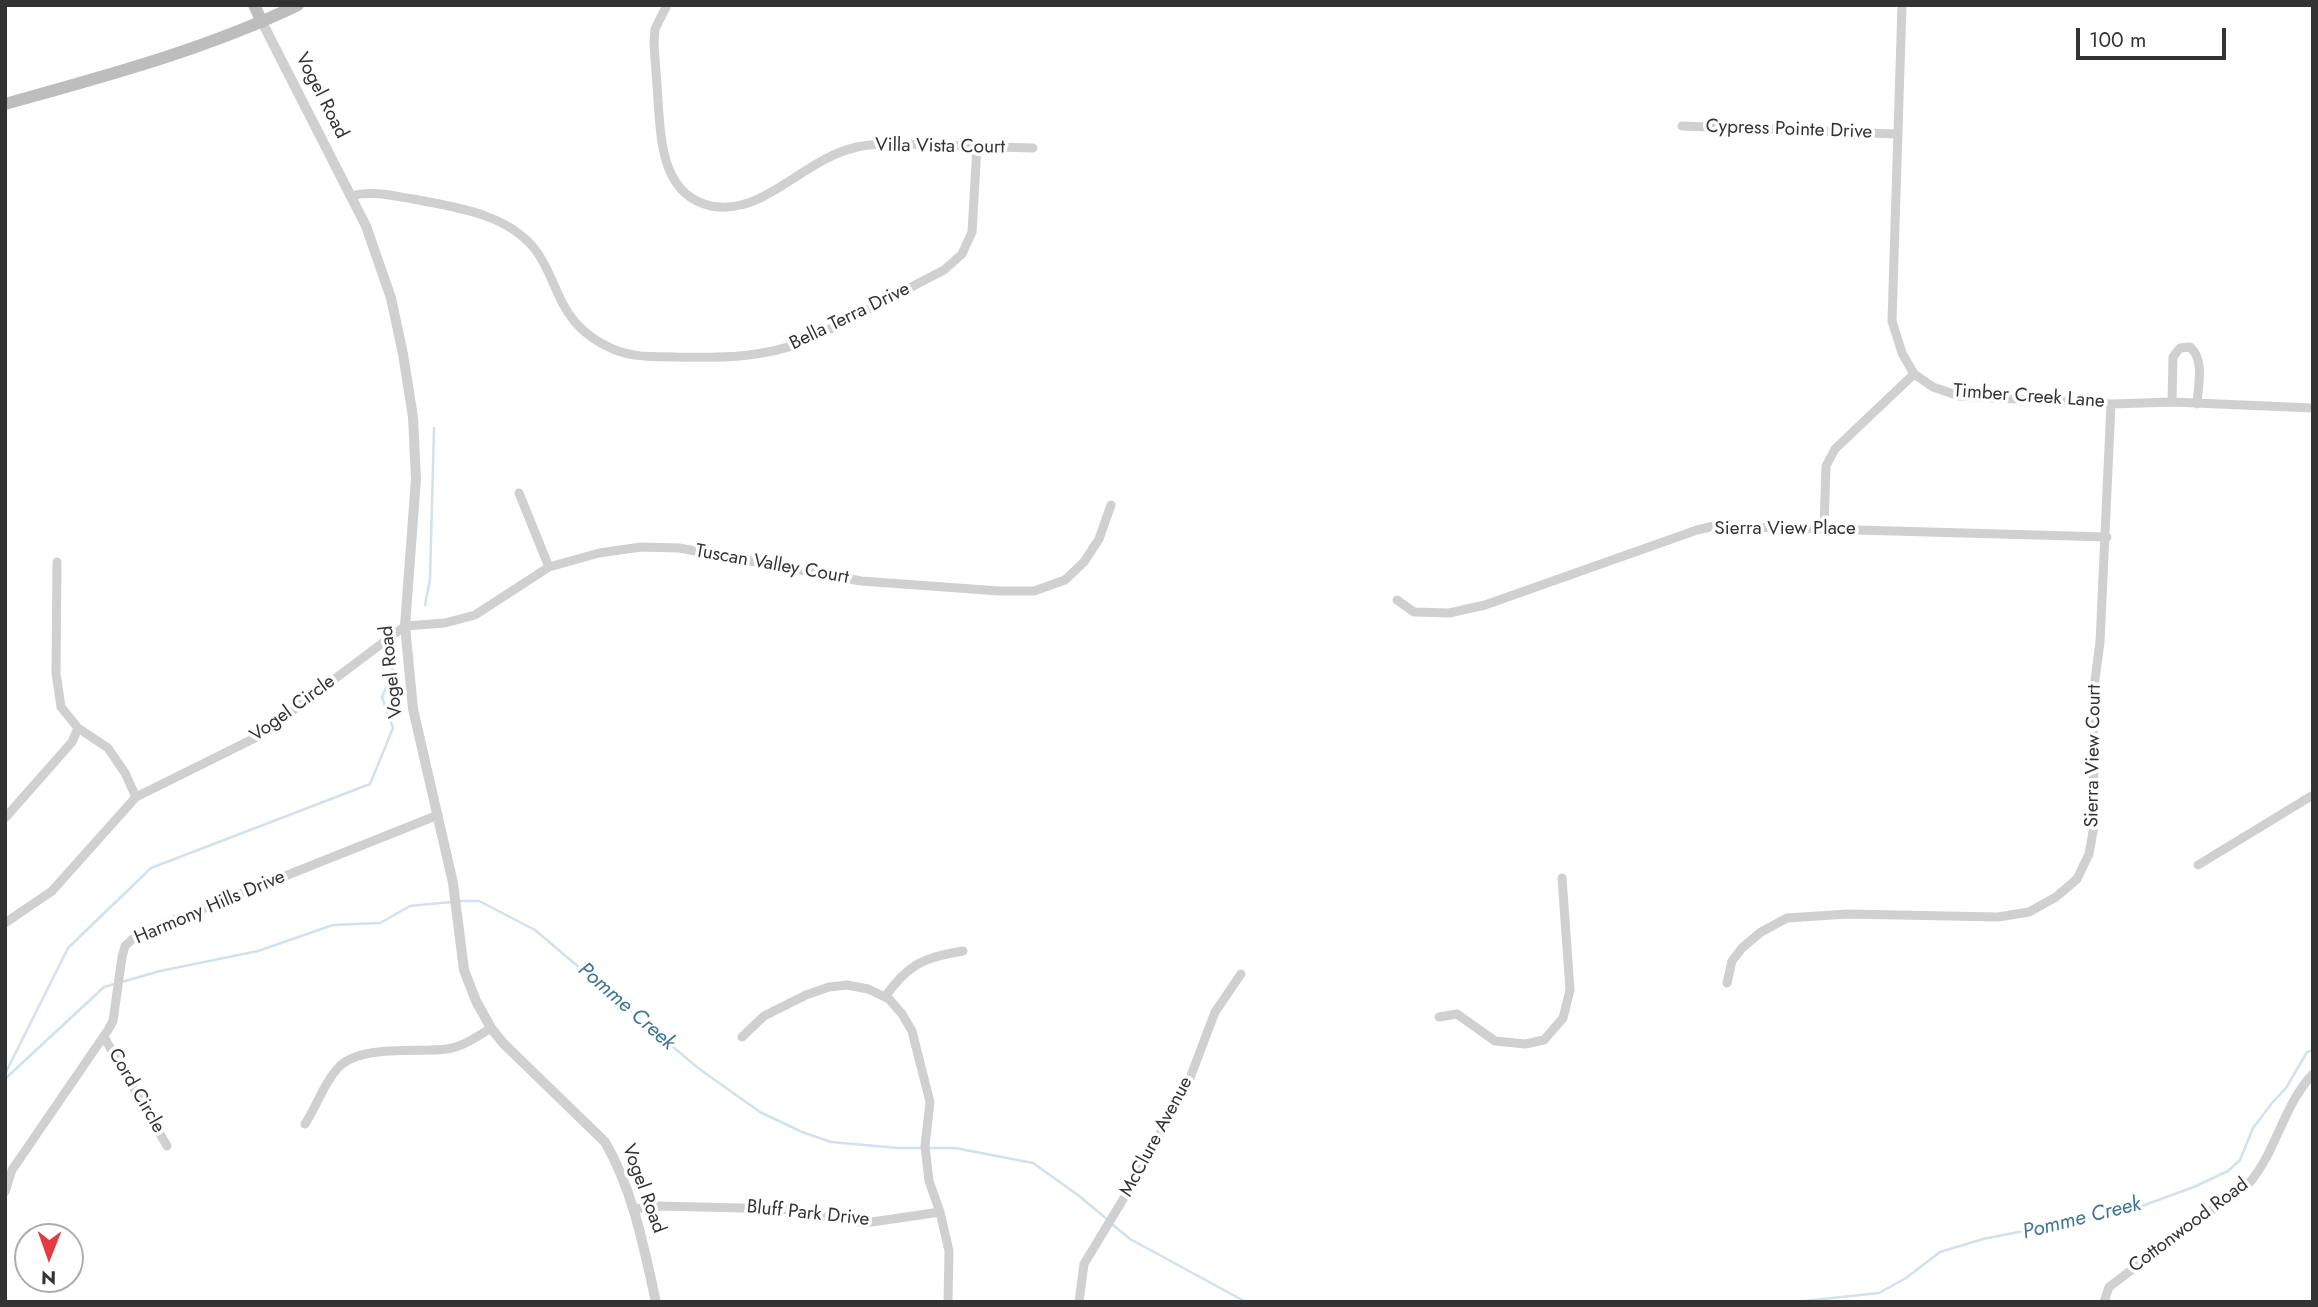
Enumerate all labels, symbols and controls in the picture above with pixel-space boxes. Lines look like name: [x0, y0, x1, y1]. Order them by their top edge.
scale bar: [2080, 14, 2230, 58]
text: 100 m: [2089, 25, 2146, 55]
street label: Vogel Road: [290, 49, 352, 143]
street label: Cypress Pointe Drive: [1705, 116, 1873, 144]
street label: Villa Vista Court: [875, 134, 1005, 160]
street label: Bella Terra Drive: [786, 278, 914, 356]
street label: Timber Creek Lane: [1953, 380, 2105, 414]
street label: Sierra View Place: [1714, 518, 1856, 540]
street label: Tuscan Valley Court: [694, 540, 850, 590]
street label: Vogel Road: [376, 625, 408, 719]
street label: Vogel Circle: [246, 671, 340, 747]
street label: Sierra View Court: [2081, 684, 2107, 828]
street label: Harmony Hills Drive: [131, 866, 289, 950]
water label: Pomme Creek: [572, 958, 680, 1056]
street label: Cord Circle: [103, 1045, 169, 1137]
street label: McClure Avenue: [1116, 1073, 1198, 1201]
street label: Vogel Road: [616, 1141, 670, 1237]
street label: Cottonwood Road: [2125, 1174, 2253, 1278]
water label: Pomme Creek: [2020, 1192, 2144, 1246]
street label: Bluff Park Drive: [745, 1196, 871, 1232]
north arrow: [14, 1223, 84, 1293]
text: N: [41, 1264, 56, 1291]

